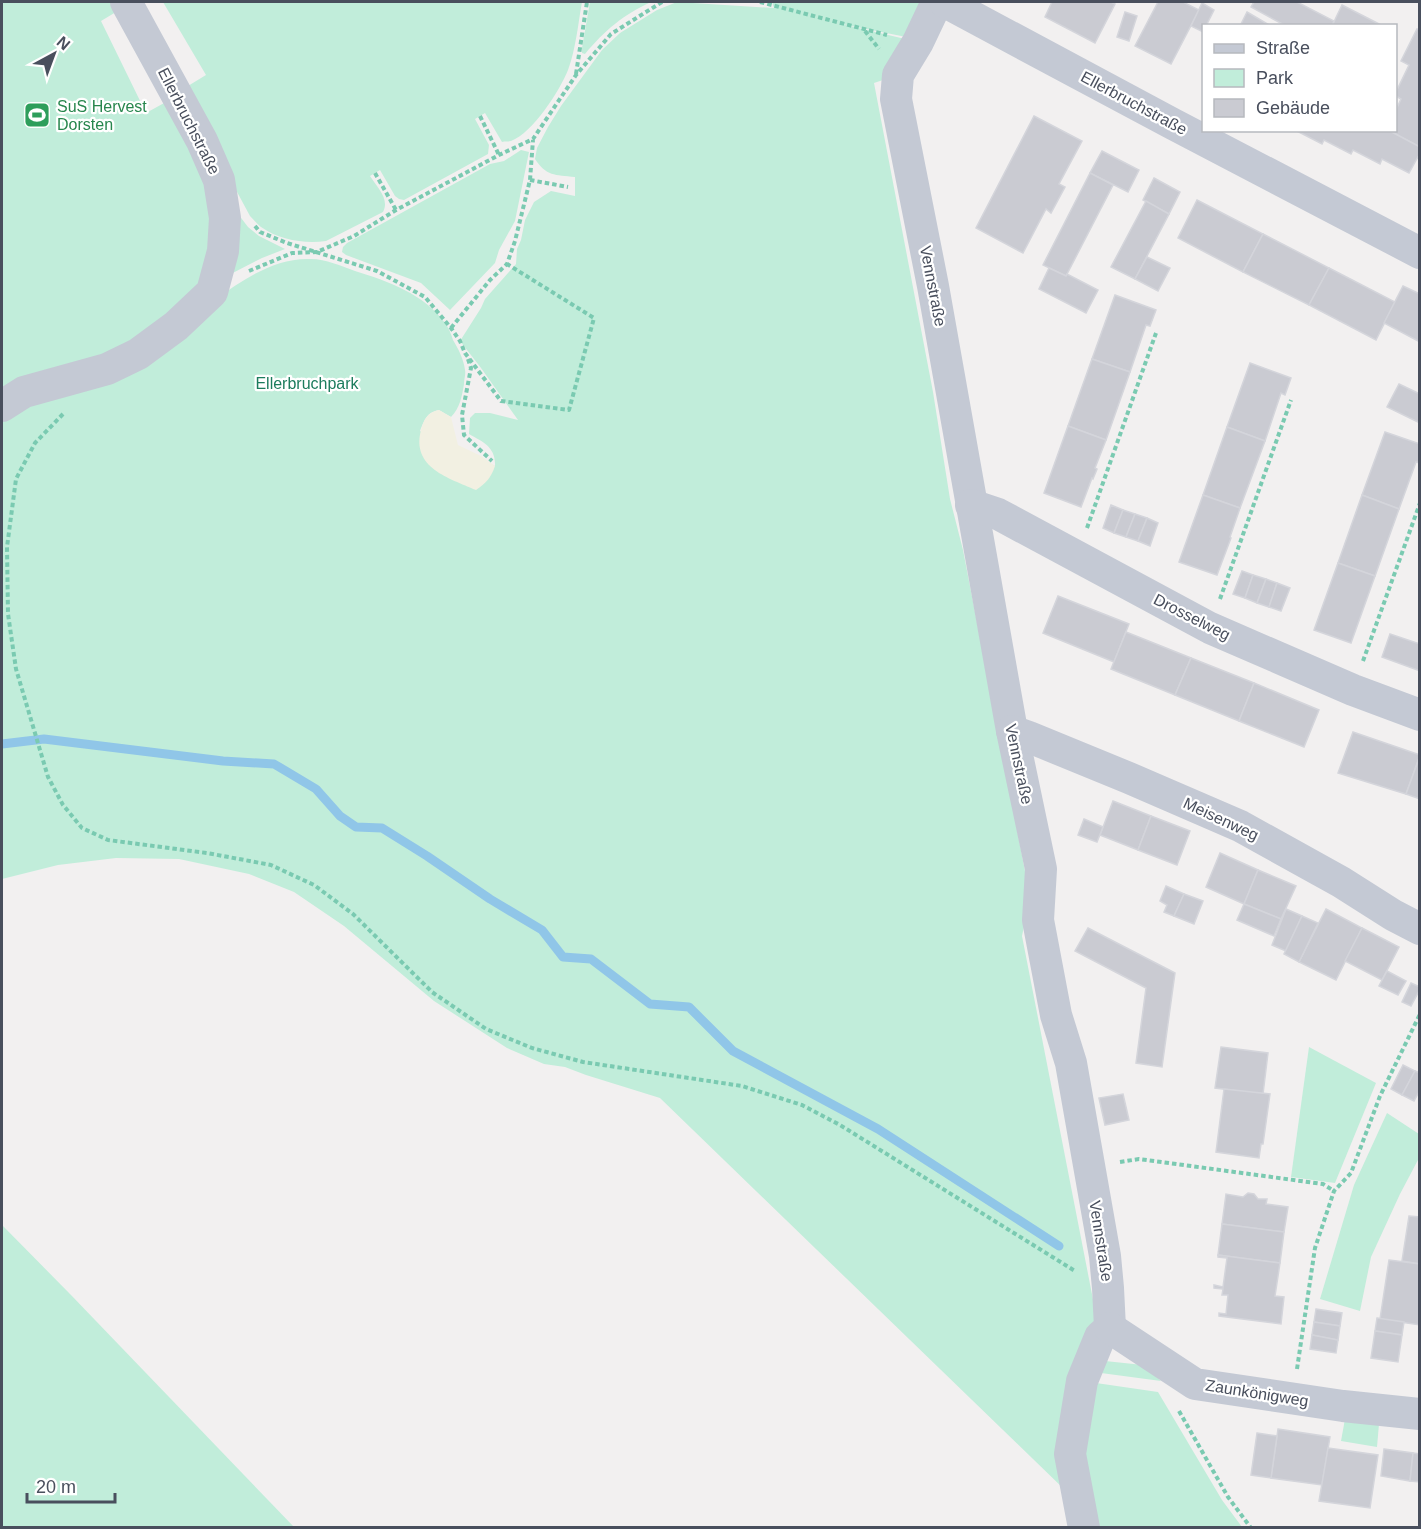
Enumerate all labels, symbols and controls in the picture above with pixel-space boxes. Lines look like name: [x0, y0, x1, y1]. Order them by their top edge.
north arrow: [24, 24, 84, 84]
legend: [1202, 24, 1397, 132]
text: N: [54, 33, 73, 53]
text: Straße: [1256, 38, 1310, 58]
street label: Ellerbruchstraße: [155, 65, 223, 177]
street label: Ellerbruchstraße: [1078, 68, 1190, 138]
text: Park: [1256, 68, 1294, 88]
place label: SuS Hervest Dorsten: [57, 98, 147, 133]
text: Gebäude: [1256, 98, 1330, 118]
sports icon: SuS Hervest Dorsten: [22, 100, 52, 130]
street label: Vennstraße: [917, 244, 949, 328]
park label: Ellerbruchpark: [255, 375, 360, 392]
street label: Drosselweg: [1151, 590, 1233, 644]
street label: Vennstraße: [1002, 722, 1036, 806]
street label: Meisenweg: [1181, 794, 1261, 844]
street label: Vennstraße: [1086, 1199, 1116, 1283]
street label: Zaunkönigweg: [1204, 1376, 1310, 1410]
scale bar: [27, 1466, 116, 1504]
text: 20 m: [36, 1477, 76, 1497]

